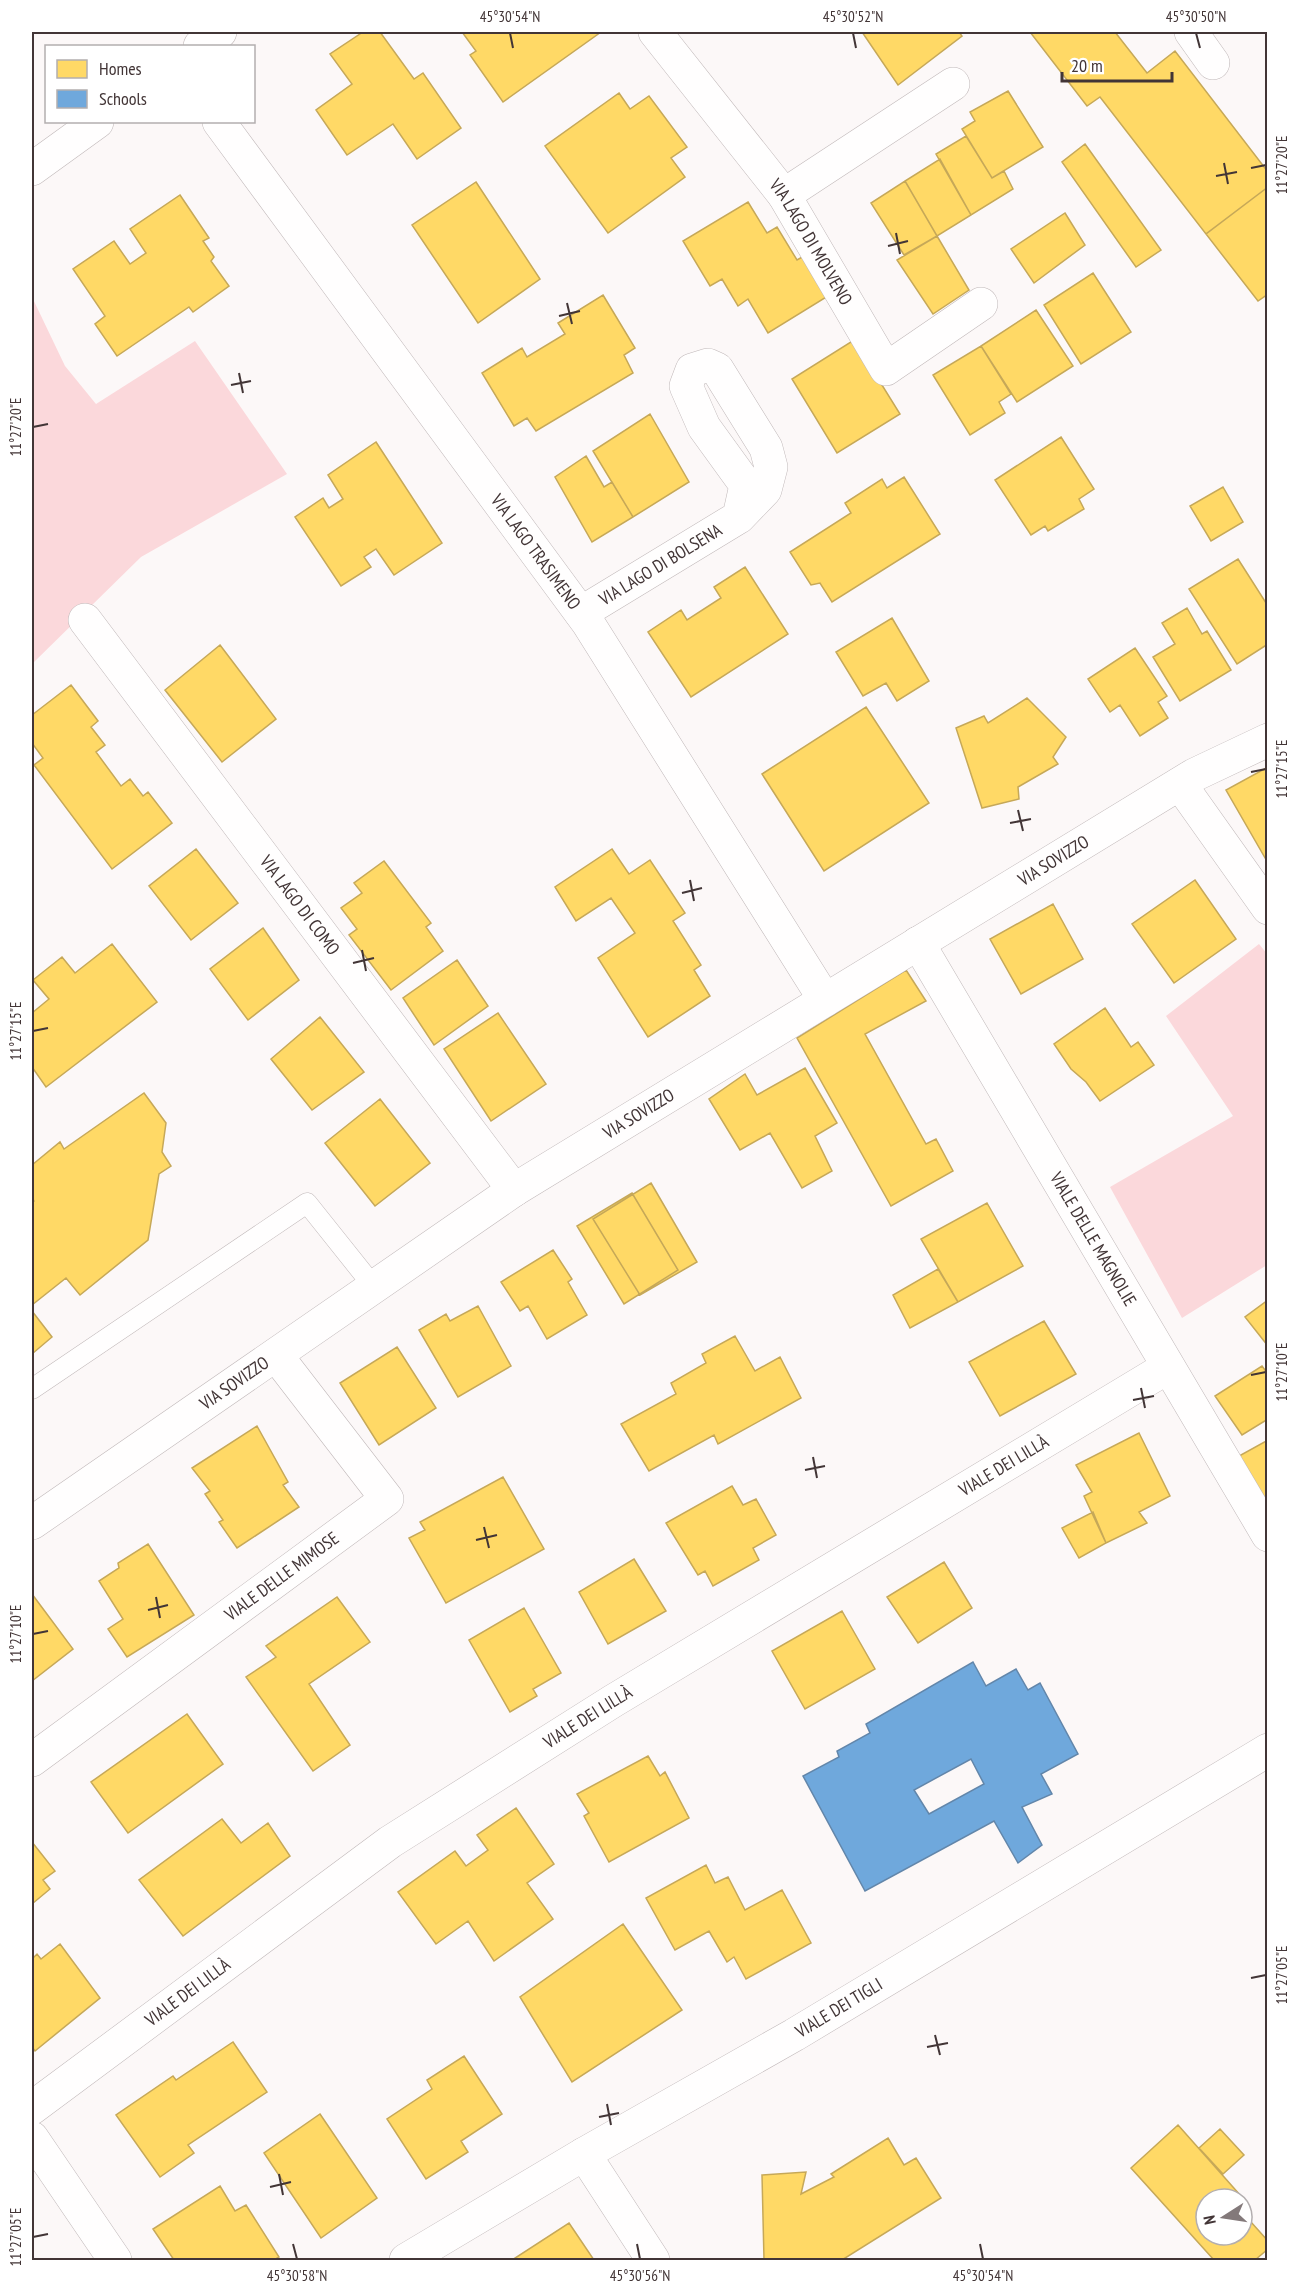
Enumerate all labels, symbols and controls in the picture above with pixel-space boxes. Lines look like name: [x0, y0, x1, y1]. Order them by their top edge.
text: 45°30'54"N: [480, 7, 540, 26]
text: 45°30'52"N: [823, 7, 883, 26]
text: 45°30'50"N: [1166, 7, 1226, 26]
legend: [45, 45, 255, 123]
scale bar: [1062, 45, 1172, 83]
text: 20 m: [1071, 54, 1103, 77]
text: Homes: [99, 57, 142, 80]
text: Schools: [99, 87, 147, 110]
text: 11°27'20"E: [1272, 135, 1291, 195]
street label: VIA LAGO DI MOLVENO: [764, 173, 858, 309]
text: 11°27'20"E: [6, 397, 25, 457]
street label: VIA LAGO TRASIMENO: [485, 489, 586, 614]
street label: VIA LAGO DI BOLSENA: [594, 518, 726, 611]
text: 11°27'15"E: [1272, 739, 1291, 799]
street label: VIA SOVIZZO: [1013, 830, 1093, 891]
street label: VIA LAGO DI COMO: [254, 850, 345, 960]
text: 11°27'15"E: [6, 1001, 25, 1061]
street label: VIA SOVIZZO: [598, 1083, 678, 1144]
street label: VIALE DELLE MAGNOLIE: [1045, 1167, 1142, 1310]
text: 11°27'10"E: [1272, 1342, 1291, 1402]
street label: VIA SOVIZZO: [194, 1351, 273, 1415]
street label: VIALE DEI LILLÀ: [954, 1429, 1053, 1502]
street label: VIALE DELLE MIMOSE: [219, 1526, 343, 1626]
text: 11°27'10"E: [6, 1604, 25, 1664]
street label: VIALE DEI LILLÀ: [538, 1680, 637, 1754]
text: 11°27'05"E: [1272, 1945, 1291, 2005]
street label: VIALE DEI LILLÀ: [139, 1952, 235, 2032]
street label: VIALE DEI TIGLI: [790, 1973, 886, 2043]
north arrow: [1194, 2187, 1254, 2247]
text: 11°27'05"E: [6, 2207, 25, 2267]
text: N: [1199, 2214, 1220, 2226]
text: 45°30'58"N: [267, 2266, 327, 2285]
text: 45°30'56"N: [610, 2266, 670, 2285]
text: 45°30'54"N: [953, 2266, 1013, 2285]

